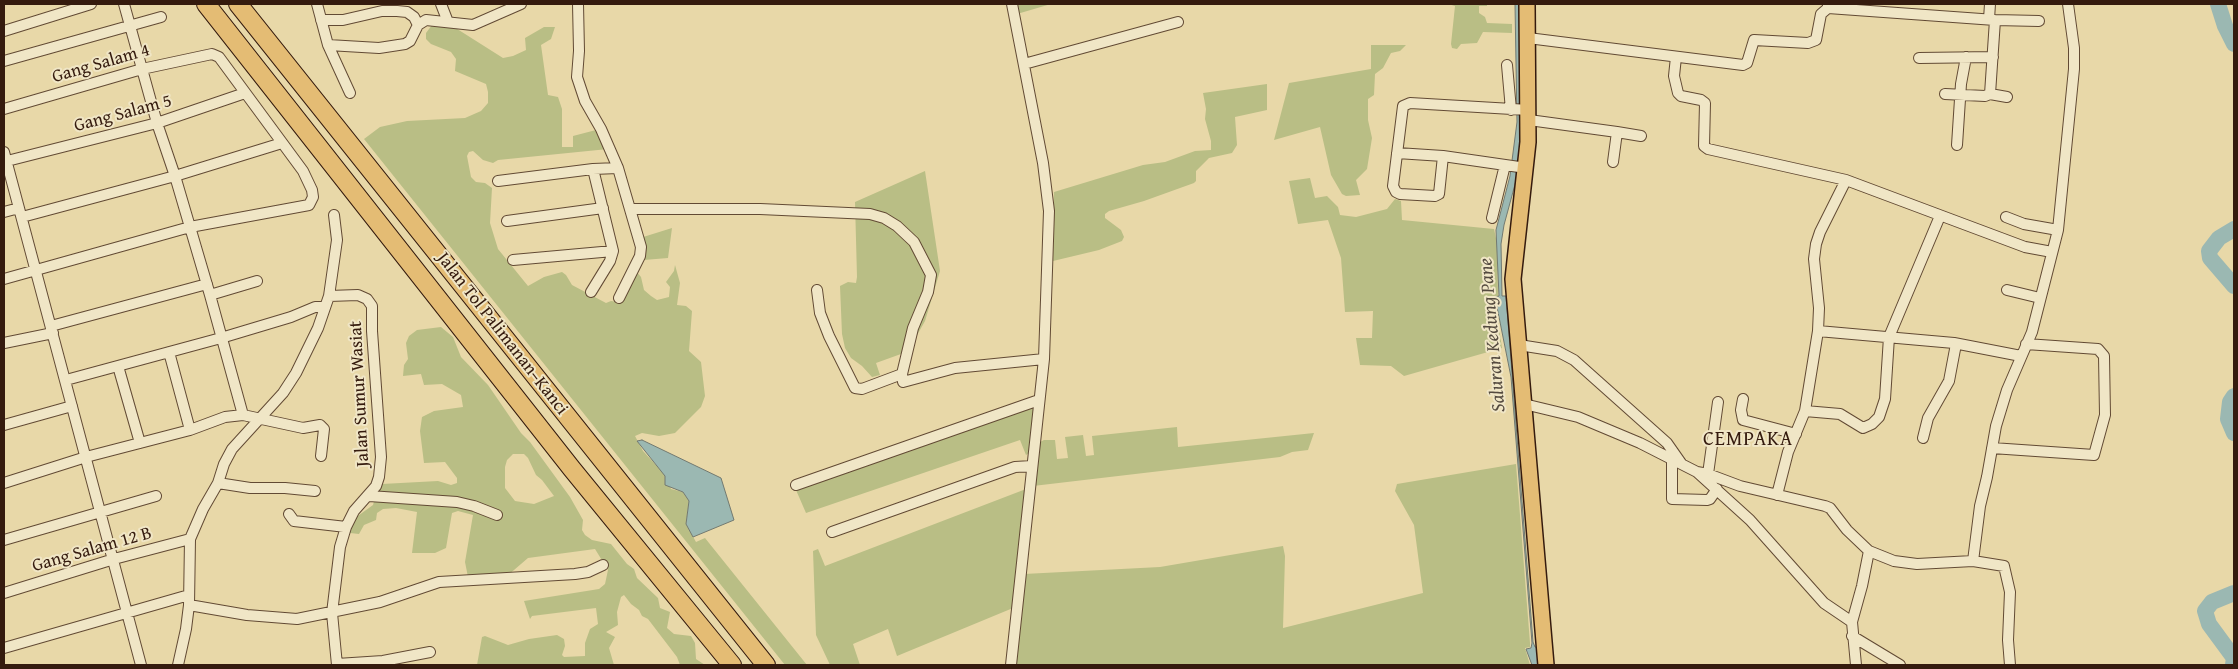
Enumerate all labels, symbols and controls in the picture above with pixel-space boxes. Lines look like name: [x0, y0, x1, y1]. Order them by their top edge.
street label: Gang Salam 4: [50, 40, 152, 88]
street label: Gang Salam 5: [72, 91, 174, 137]
street label: Jalan Tol Palimanan–Kanci: [432, 248, 572, 420]
water label: Saluran Kedung Pane: [1475, 257, 1511, 413]
street label: Jalan Sumur Wasiat: [345, 320, 375, 468]
district label: CEMPAKA: [1702, 428, 1794, 452]
street label: Gang Salam 12 B: [30, 523, 154, 577]

